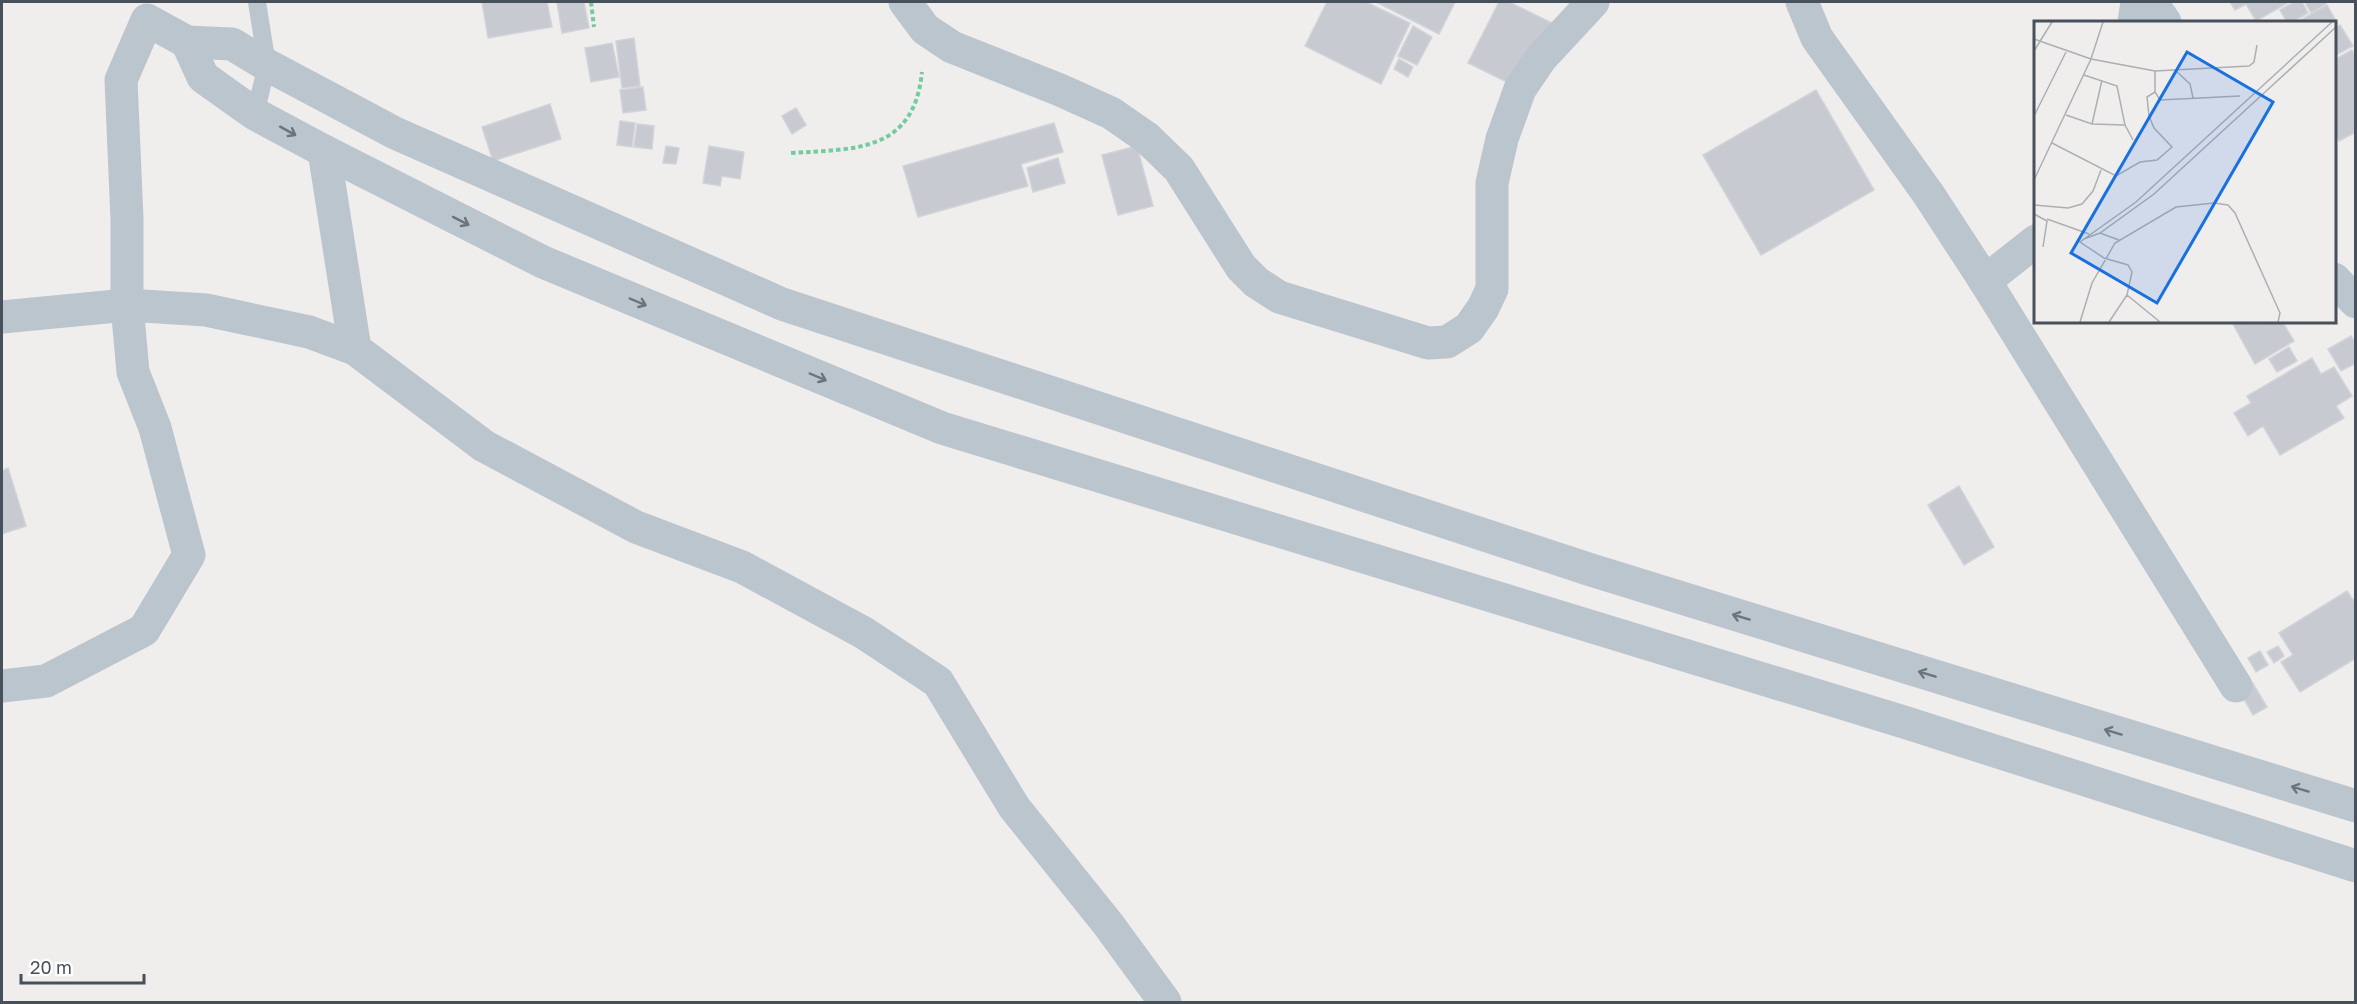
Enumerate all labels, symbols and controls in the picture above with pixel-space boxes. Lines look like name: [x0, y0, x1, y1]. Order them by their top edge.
inset map: [2034, 21, 2336, 322]
one-way arrow: [278, 126, 296, 137]
one-way arrow: [451, 216, 469, 227]
one-way arrow: [628, 297, 647, 308]
one-way arrow: [808, 372, 827, 383]
one-way arrow: [1732, 610, 1751, 621]
one-way arrow: [1918, 668, 1937, 679]
one-way arrow: [2104, 726, 2123, 737]
one-way arrow: [2291, 783, 2310, 794]
scale bar: [21, 947, 144, 985]
text: 20 m: [30, 956, 72, 978]

